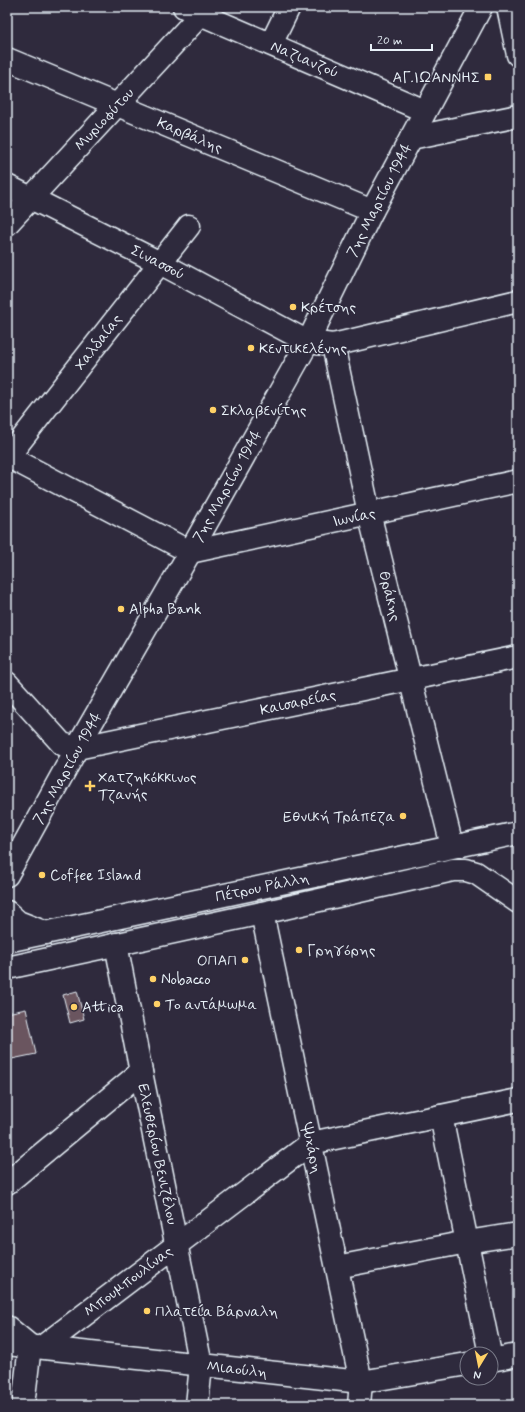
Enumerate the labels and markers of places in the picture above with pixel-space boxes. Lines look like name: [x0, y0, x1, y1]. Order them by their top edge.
place label: ΑΓ.ΙΩΑΝΝΗΣ: [392, 68, 480, 88]
marker: ΑΓ.ΙΩΑΝΝΗΣ: [483, 72, 493, 82]
place label: Κρέτσης: [301, 298, 357, 318]
marker: Κρέτσης: [288, 302, 298, 312]
place label: Κεντικελένης: [259, 339, 348, 359]
marker: Κεντικελένης: [246, 343, 256, 353]
place label: Σκλαβενίτης: [221, 401, 307, 421]
marker: Σκλαβενίτης: [208, 405, 218, 415]
place label: Alpha Bank: [129, 600, 202, 620]
marker: Alpha Bank: [116, 604, 126, 614]
place label: Χατζηκόκκινος Τζανής: [98, 768, 197, 805]
marker: Χατζηκόκκινος Τζανής: [85, 781, 95, 791]
place label: Εθνική Τράπεζα: [283, 807, 395, 827]
marker: Εθνική Τράπεζα: [398, 811, 408, 821]
place label: Coffee Island: [50, 866, 141, 886]
marker: Coffee Island: [37, 870, 47, 880]
place label: Γρηγόρης: [307, 941, 376, 961]
marker: Γρηγόρης: [294, 945, 304, 955]
place label: ΟΠΑΠ: [197, 951, 237, 971]
marker: ΟΠΑΠ: [240, 955, 250, 965]
place label: Nobacco: [161, 970, 211, 990]
marker: Nobacco: [148, 974, 158, 984]
place label: Το αντάμωμα: [165, 995, 258, 1015]
place label: Attica: [82, 998, 124, 1018]
marker: Το αντάμωμα: [152, 999, 162, 1009]
marker: Attica: [69, 1002, 79, 1012]
place label: Πλατεία Βάρναλη: [155, 1302, 278, 1322]
marker: Πλατεία Βάρναλη: [142, 1306, 152, 1316]

